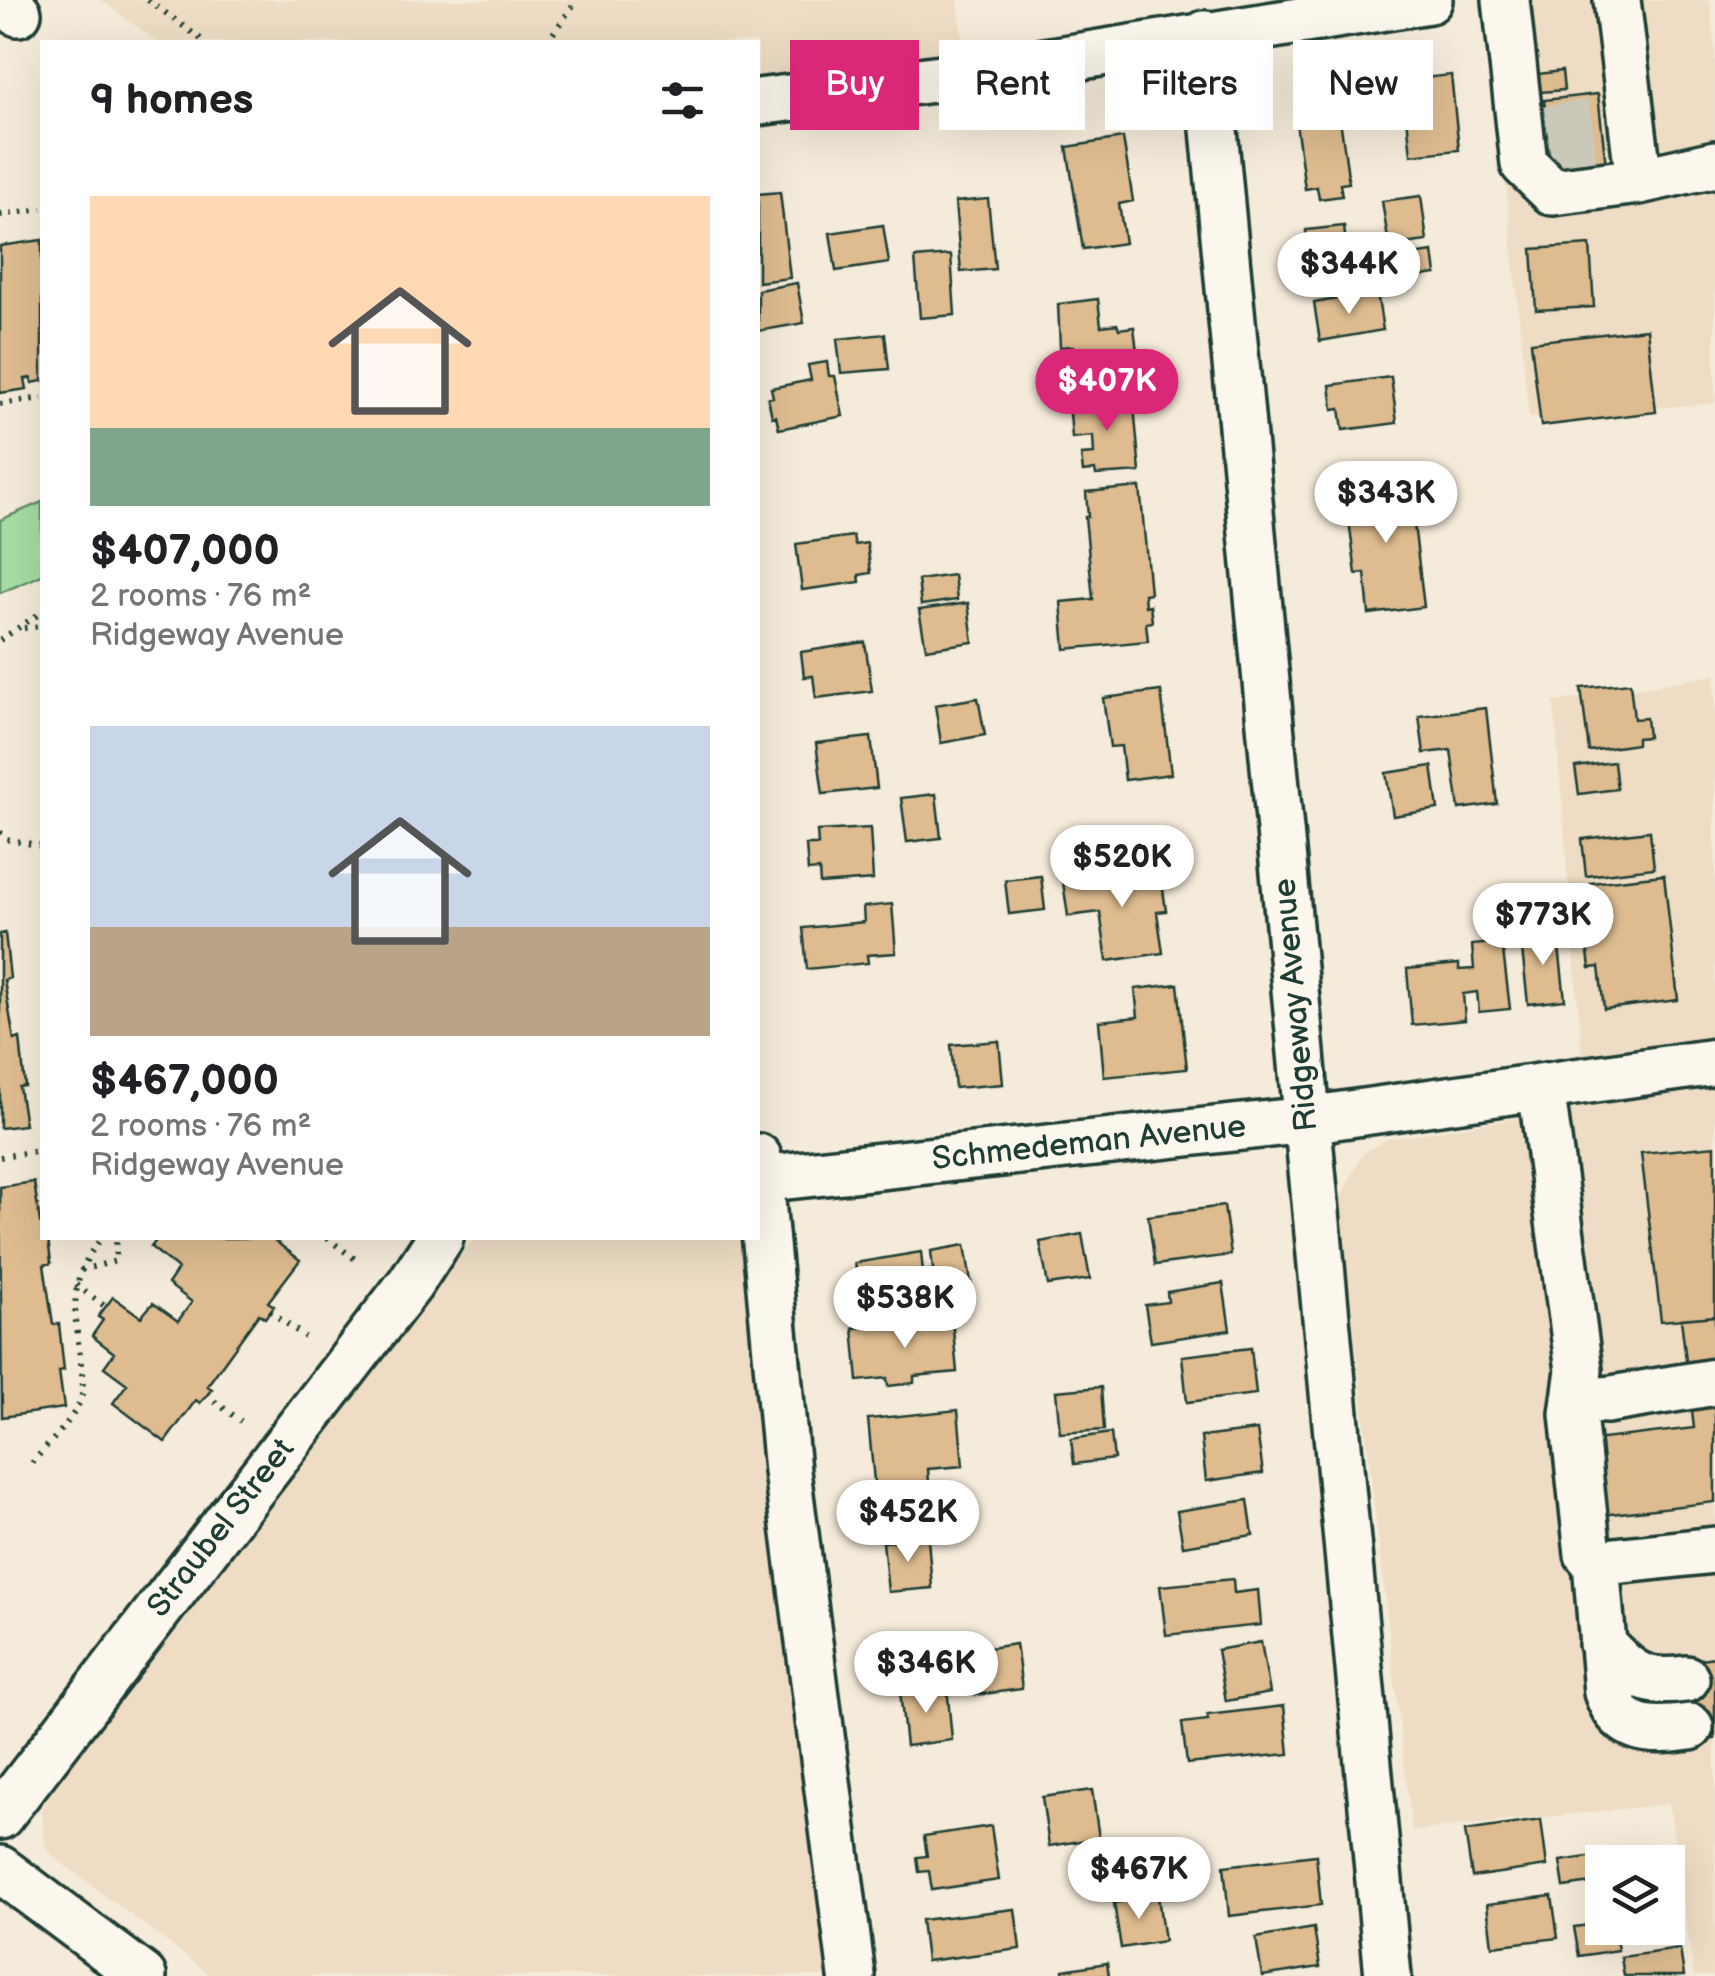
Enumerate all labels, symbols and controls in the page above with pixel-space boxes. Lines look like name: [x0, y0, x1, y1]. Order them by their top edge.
chip: Buy: [790, 40, 919, 130]
chip: Rent: [939, 40, 1085, 130]
chip: Filters: [1105, 40, 1273, 130]
chip: New: [1293, 40, 1433, 130]
icon: filters: [655, 73, 710, 128]
text: 9 homes: [90, 75, 253, 126]
pin: $344K: [1279, 232, 1419, 317]
text: $344K: [1299, 245, 1399, 284]
icon: home: [310, 261, 490, 441]
pin: $407K: [1037, 349, 1177, 434]
text: $407K: [1057, 362, 1157, 401]
pin: $343K: [1316, 461, 1456, 546]
text: $343K: [1336, 474, 1436, 513]
text: $407,000: [90, 526, 280, 577]
text: 2 rooms · 76 m²: [90, 577, 311, 616]
text: Ridgeway Avenue: [90, 616, 344, 655]
icon: home: [310, 791, 490, 971]
pin: $520K: [1052, 825, 1192, 910]
text: $520K: [1072, 838, 1172, 877]
street label: Ridgeway Avenue: [1266, 877, 1326, 1133]
pin: $773K: [1473, 883, 1613, 968]
text: $773K: [1495, 896, 1591, 935]
text: $467,000: [90, 1056, 279, 1107]
text: 2 rooms · 76 m²: [90, 1107, 311, 1146]
street label: Schmedeman Avenue: [930, 1107, 1248, 1179]
text: Ridgeway Avenue: [90, 1146, 344, 1185]
pin: $538K: [835, 1266, 975, 1351]
text: $538K: [855, 1279, 955, 1318]
street label: Straubel Street: [139, 1431, 303, 1625]
pin: $452K: [838, 1480, 978, 1565]
text: $452K: [858, 1493, 958, 1532]
pin: $346K: [856, 1631, 996, 1716]
text: $346K: [876, 1644, 976, 1683]
pin: $467K: [1069, 1837, 1209, 1922]
map controls: [1585, 1845, 1685, 1945]
button: layers: [1585, 1845, 1685, 1945]
text: $467K: [1090, 1850, 1188, 1889]

